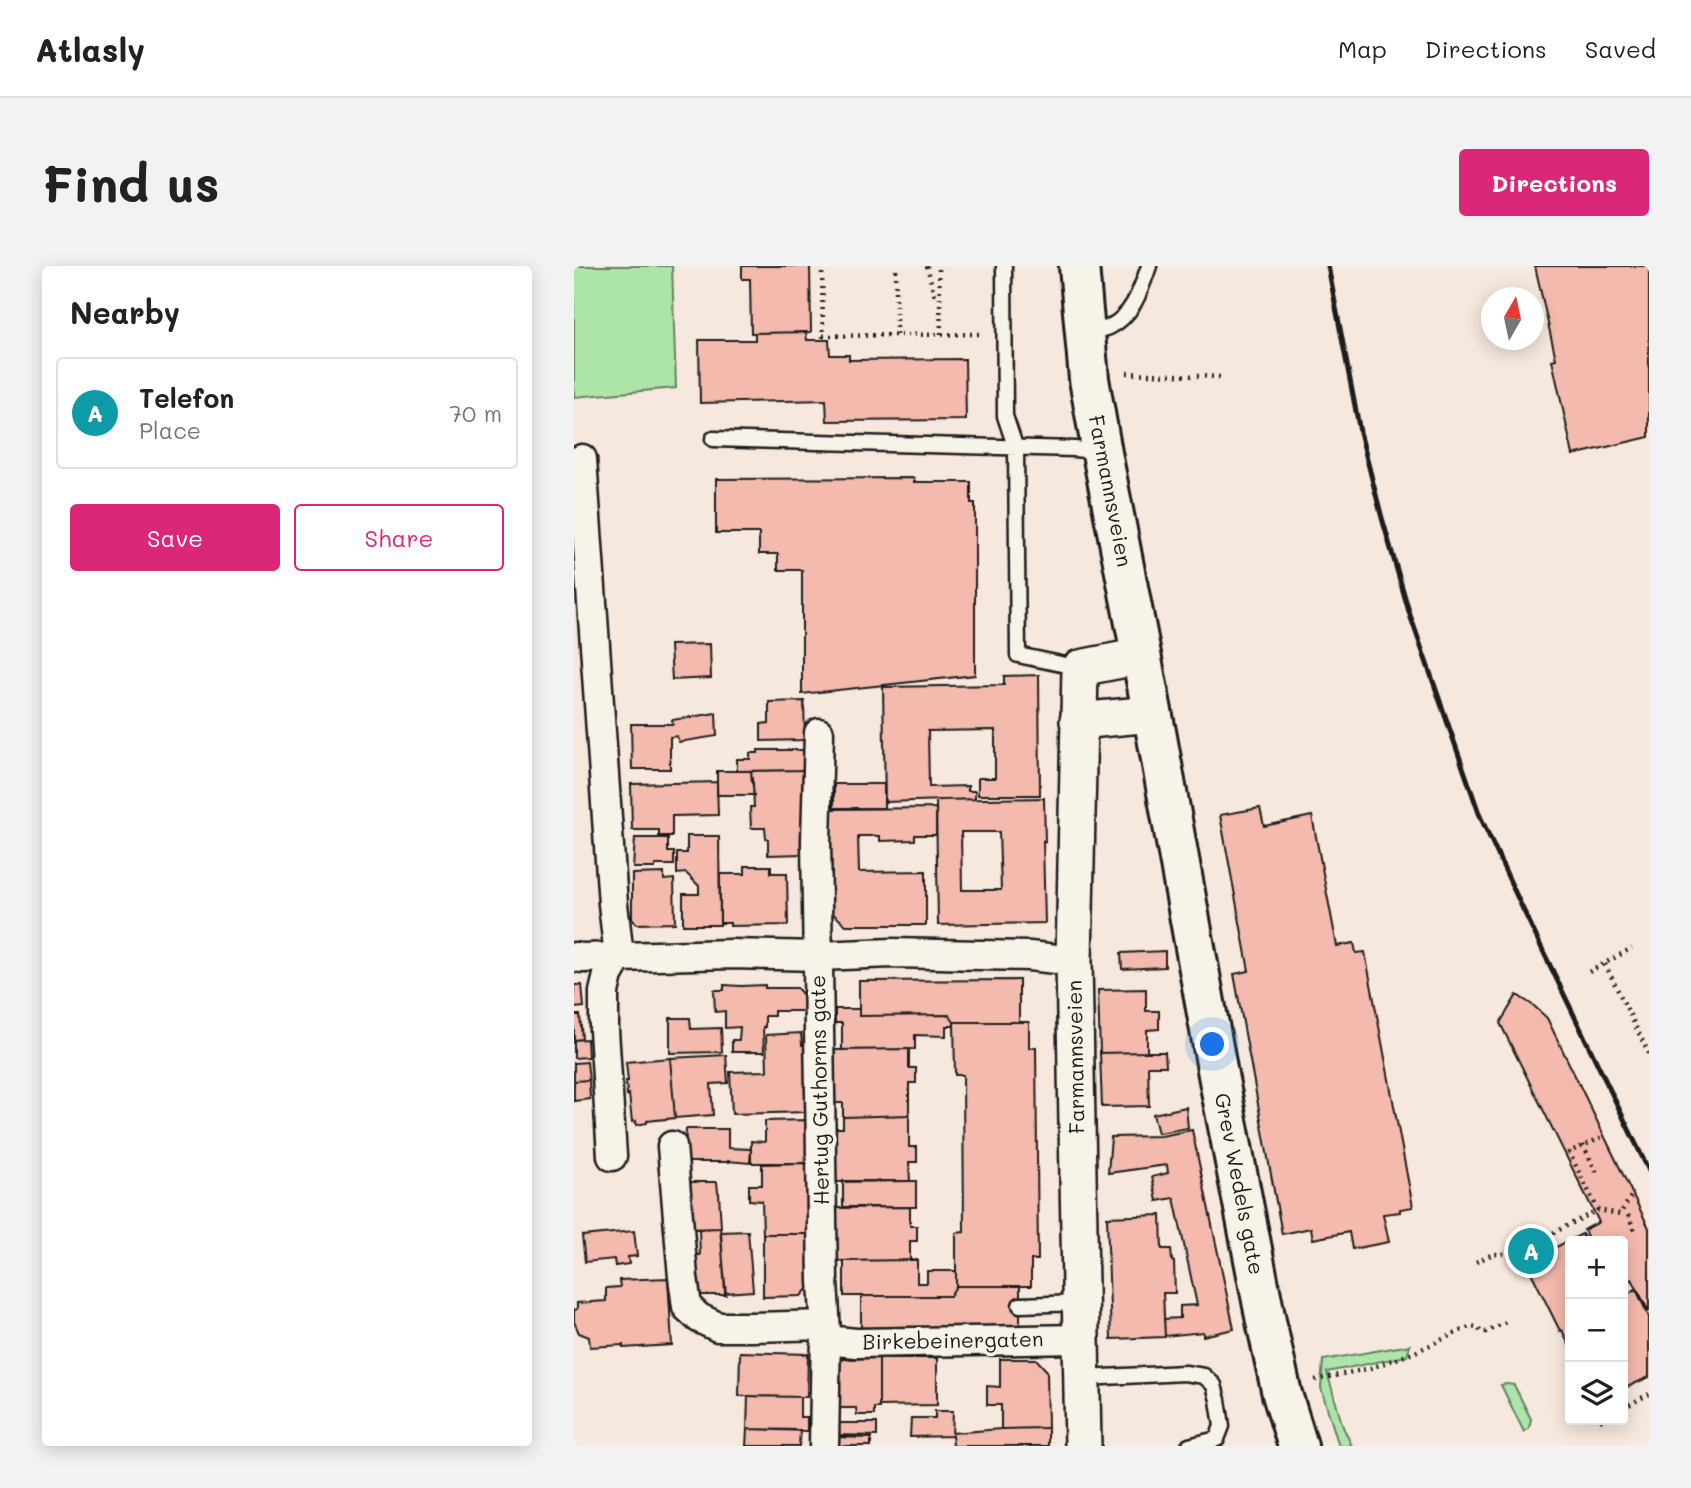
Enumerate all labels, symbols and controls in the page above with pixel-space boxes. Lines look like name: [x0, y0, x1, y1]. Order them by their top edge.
text: Atlasly: [35, 27, 145, 70]
text: Map: [1338, 33, 1387, 64]
text: Directions: [1425, 33, 1547, 64]
text: Saved: [1585, 33, 1656, 64]
button: Directions: [1459, 149, 1649, 216]
text: Find us: [42, 151, 220, 214]
north arrow: [1481, 287, 1544, 350]
text: Nearby: [70, 292, 180, 332]
text: Telefon: [139, 381, 234, 415]
text: A: [87, 398, 103, 428]
text: 70 m: [449, 398, 502, 428]
street label: Farmannsveien: [1084, 413, 1139, 569]
text: Place: [139, 415, 201, 445]
button: Save: [70, 504, 280, 571]
button: Share: [294, 504, 504, 571]
street label: Hertug Guthorms gate: [803, 975, 834, 1205]
street label: Farmannsveien: [1060, 980, 1089, 1134]
your location: [1195, 1027, 1229, 1061]
street label: Grev Wedels gate: [1210, 1091, 1271, 1277]
pin: A: [1508, 1225, 1554, 1277]
map controls: [1565, 1236, 1628, 1425]
button: +: [1565, 1236, 1628, 1299]
button: −: [1565, 1299, 1628, 1362]
street label: Birkebeinergaten: [862, 1324, 1044, 1355]
button: layers: [1565, 1362, 1628, 1425]

